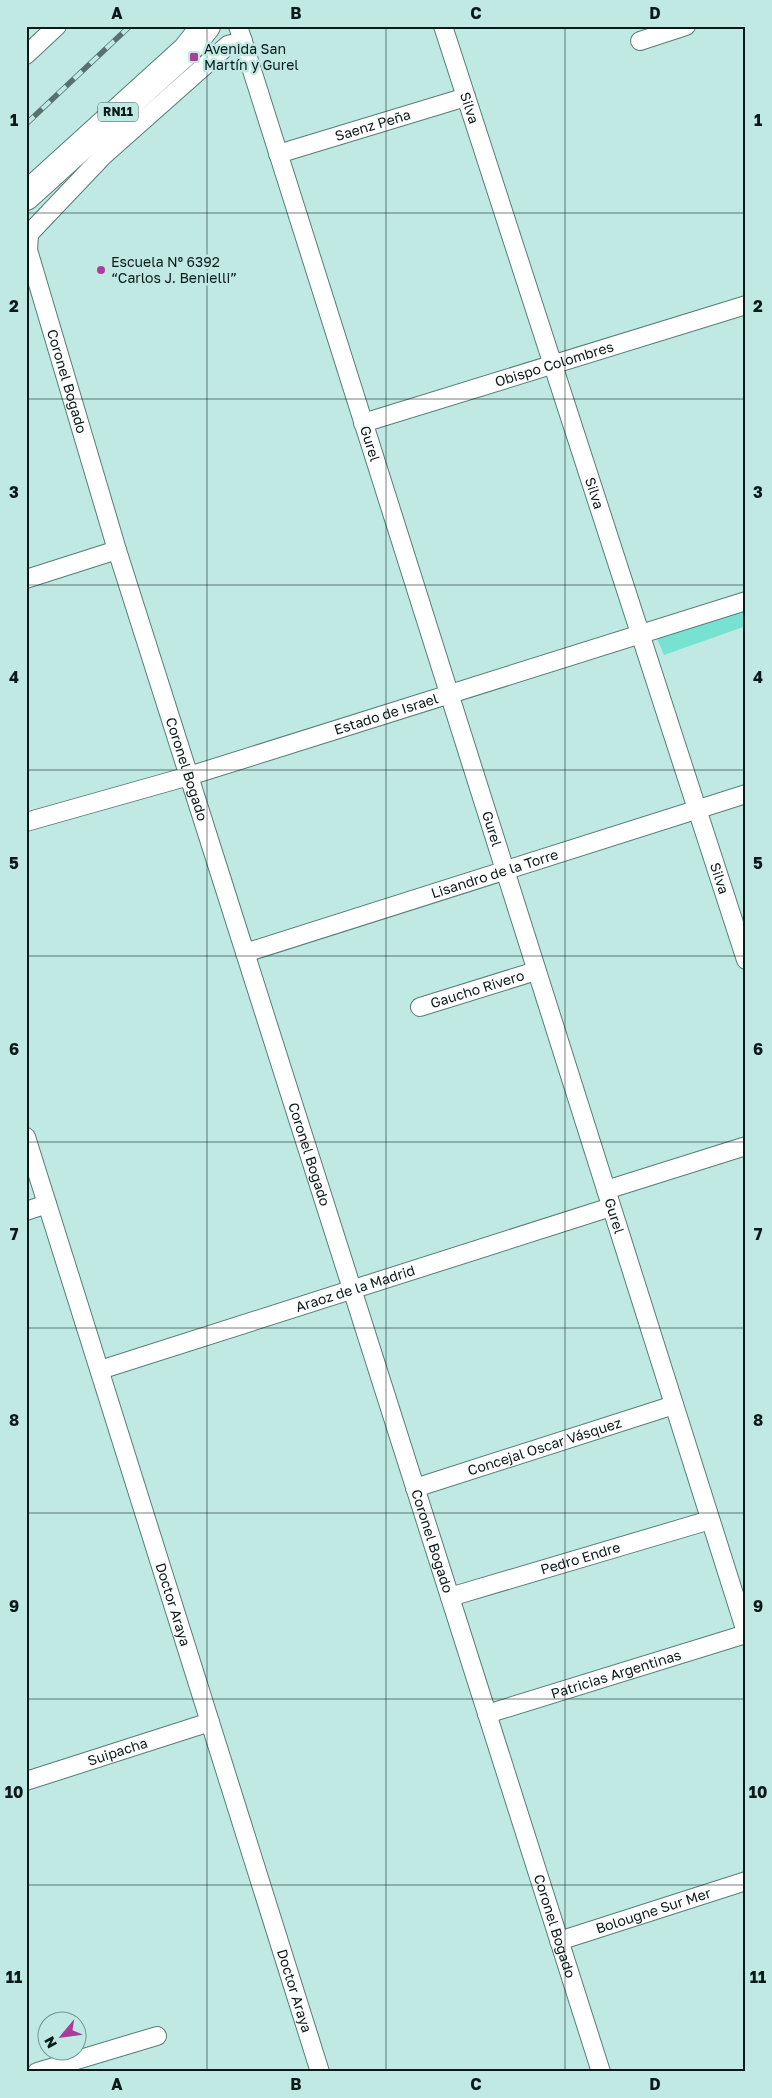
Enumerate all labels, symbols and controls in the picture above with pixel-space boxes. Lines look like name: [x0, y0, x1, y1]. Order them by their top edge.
text: A: [111, 3, 123, 23]
text: B: [290, 3, 302, 23]
text: C: [470, 3, 482, 23]
text: D: [649, 3, 661, 23]
place label: Avenida San Martín y Gurel: [204, 40, 299, 73]
marker: Avenida San Martín y Gurel: [188, 51, 200, 63]
street label: Silva: [457, 90, 483, 126]
road number: RN11: [98, 102, 138, 121]
street label: Saenz Peña: [333, 105, 412, 144]
text: 1: [10, 110, 18, 130]
text: 1: [754, 110, 762, 130]
place label: Escuela Nº 6392 “Carlos J. Benielli”: [111, 253, 237, 286]
marker: Escuela Nº 6392 “Carlos J. Benielli”: [95, 264, 107, 276]
text: 2: [9, 296, 19, 316]
text: 2: [753, 296, 763, 316]
street label: Coronel Bogado: [44, 327, 91, 435]
street label: Obispo Colombres: [493, 337, 615, 390]
street label: Gurel: [357, 424, 384, 463]
street label: Silva: [582, 475, 608, 511]
text: 3: [9, 482, 19, 502]
text: 3: [753, 482, 763, 502]
text: 4: [9, 667, 19, 687]
text: 4: [753, 667, 763, 687]
street label: Estado de Israel: [332, 689, 440, 738]
street label: Coronel Bogado: [163, 715, 212, 823]
street label: Gurel: [479, 809, 506, 849]
street label: Lisandro de la Torre: [429, 845, 560, 901]
text: 5: [9, 853, 19, 873]
text: 5: [753, 853, 763, 873]
street label: Silva: [707, 860, 733, 896]
street label: Gaucho Rivero: [428, 966, 526, 1011]
text: 6: [9, 1039, 19, 1059]
text: 6: [753, 1039, 763, 1059]
street label: Coronel Bogado: [285, 1100, 334, 1208]
street label: Gurel: [601, 1196, 628, 1236]
text: 7: [10, 1224, 19, 1244]
text: 7: [754, 1224, 763, 1244]
street label: Araoz de la Madrid: [293, 1261, 417, 1315]
text: 8: [9, 1410, 19, 1430]
text: 8: [753, 1410, 763, 1430]
street label: Concejal Oscar Vásquez: [465, 1413, 623, 1479]
street label: Coronel Bogado: [408, 1487, 457, 1595]
street label: Pedro Endre: [538, 1538, 622, 1578]
street label: Doctor Araya: [152, 1560, 195, 1648]
text: 9: [9, 1596, 19, 1616]
text: 9: [753, 1596, 763, 1616]
street label: Patricias Argentinas: [549, 1646, 683, 1702]
street label: Suipacha: [85, 1734, 149, 1769]
text: 10: [5, 1782, 23, 1802]
text: 10: [749, 1782, 767, 1802]
street label: Coronel Bogado: [531, 1872, 580, 1980]
street label: Bolougne Sur Mer: [593, 1884, 713, 1937]
street label: Doctor Araya: [274, 1947, 316, 2034]
text: 11: [6, 1967, 22, 1987]
text: 11: [750, 1967, 766, 1987]
north arrow: [38, 2010, 88, 2060]
text: N: [40, 2034, 60, 2051]
text: A: [111, 2074, 123, 2094]
text: B: [290, 2074, 302, 2094]
text: C: [470, 2074, 482, 2094]
text: D: [649, 2074, 661, 2094]

